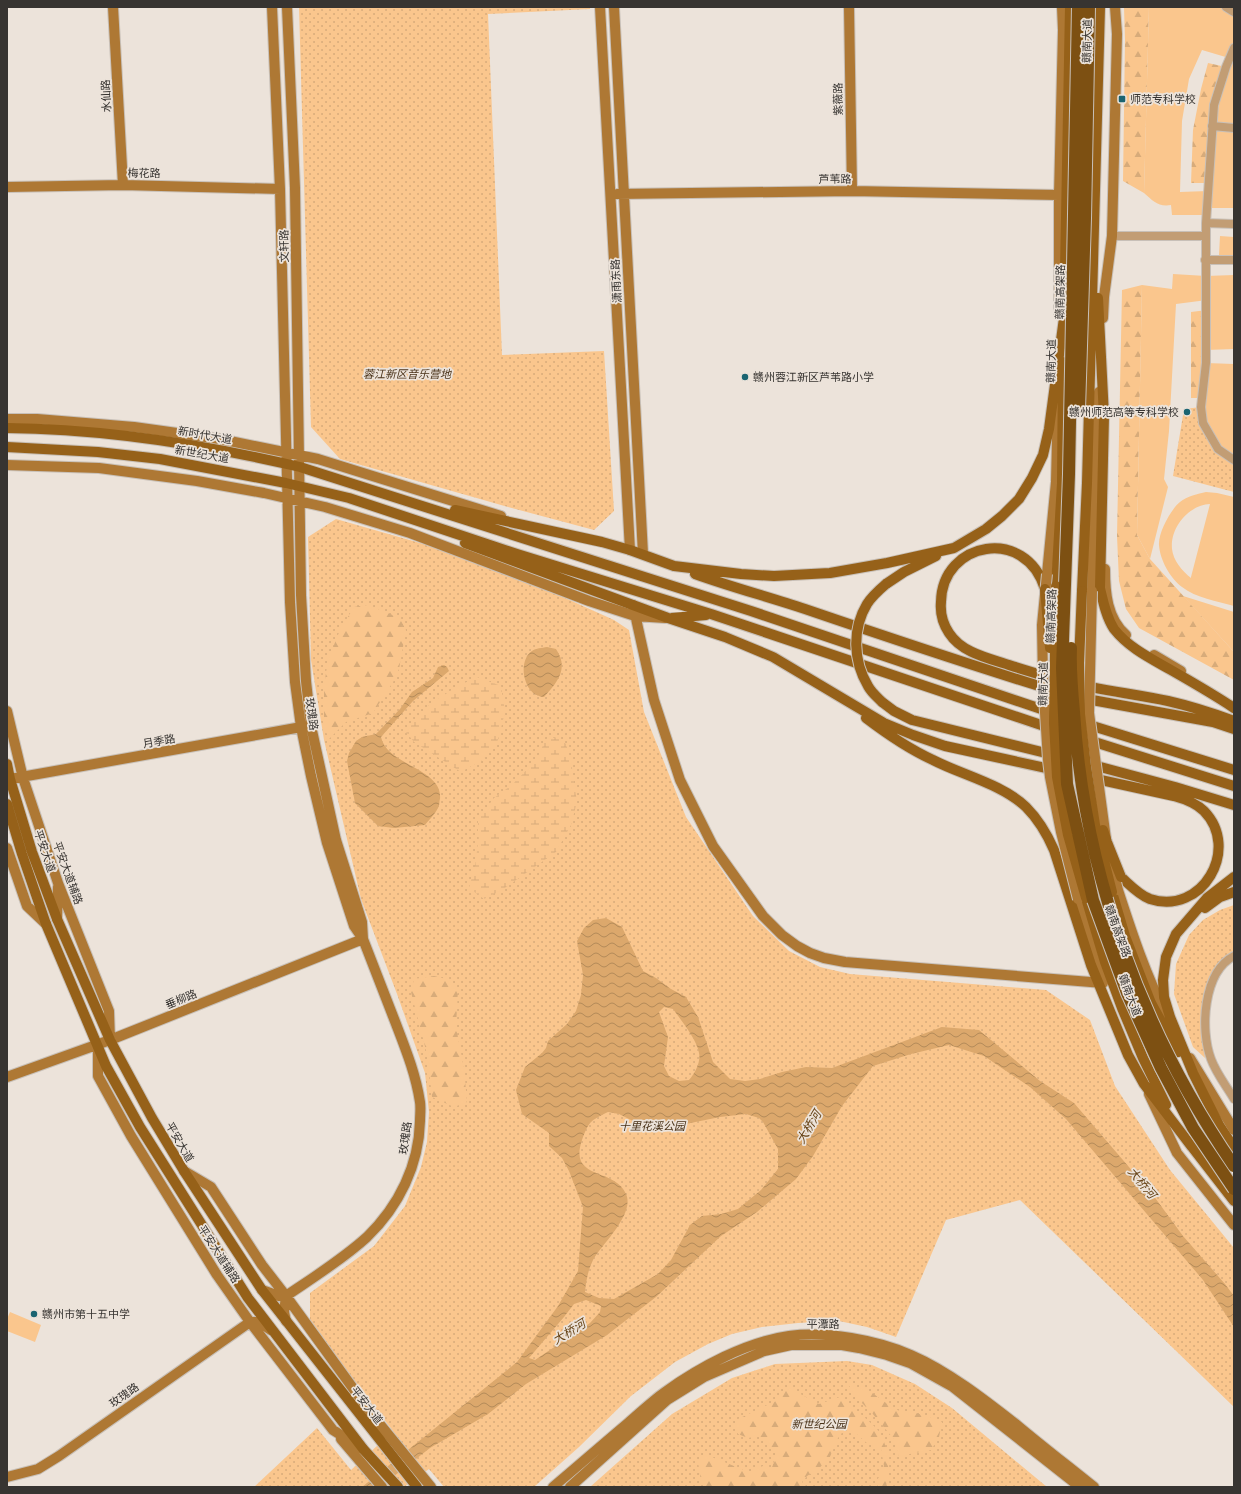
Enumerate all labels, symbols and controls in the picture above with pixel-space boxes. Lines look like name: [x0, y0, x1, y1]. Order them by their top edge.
street label: 赣南大道: [1079, 19, 1094, 63]
street label: 水仙路: [97, 79, 114, 113]
street label: 紫薇路: [830, 82, 845, 116]
place label: 师范专科学校: [1130, 91, 1196, 106]
marker: 师范专科学校: [1117, 94, 1127, 104]
street label: 梅花路: [127, 165, 161, 180]
street label: 芦苇路: [818, 171, 852, 186]
street label: 文轩路: [276, 229, 291, 263]
street label: 潇雨东路: [607, 259, 624, 303]
street label: 赣南高架路: [1052, 264, 1067, 320]
street label: 赣南大道: [1043, 339, 1058, 383]
park label: 蓉江新区音乐营地: [363, 366, 452, 381]
place label: 赣州蓉江新区芦苇路小学: [753, 369, 874, 384]
marker: 赣州蓉江新区芦苇路小学: [740, 372, 750, 382]
place label: 赣州师范高等专科学校: [1069, 404, 1179, 419]
marker: 赣州师范高等专科学校: [1182, 407, 1192, 417]
street label: 新时代大道: [177, 422, 233, 447]
street label: 新世纪大道: [174, 441, 230, 466]
street label: 赣南高架路: [1042, 588, 1059, 644]
street label: 赣南大道: [1035, 662, 1050, 706]
street label: 玫瑰路: [303, 697, 322, 731]
street label: 月季路: [141, 730, 176, 751]
street label: 平安大道: [31, 828, 60, 874]
street label: 平安大道辅路: [50, 839, 87, 906]
street label: 赣南高架路: [1102, 902, 1135, 959]
street label: 赣南大道: [1116, 972, 1145, 1018]
street label: 垂柳路: [163, 985, 199, 1012]
water label: 大桥河: [792, 1105, 826, 1147]
park label: 十里花溪公园: [619, 1118, 687, 1133]
street label: 平安大道: [163, 1119, 198, 1165]
street label: 玫瑰路: [395, 1121, 414, 1155]
water label: 大桥河: [1124, 1163, 1162, 1203]
street label: 平安大道辅路: [195, 1222, 244, 1285]
place label: 赣州市第十五中学: [42, 1306, 130, 1321]
marker: 赣州市第十五中学: [29, 1309, 39, 1319]
water label: 大桥河: [549, 1314, 590, 1348]
street label: 平潭路: [806, 1316, 840, 1331]
street label: 玫瑰路: [106, 1379, 142, 1410]
street label: 平安大道: [348, 1383, 387, 1427]
park label: 新世纪公园: [792, 1416, 848, 1431]

